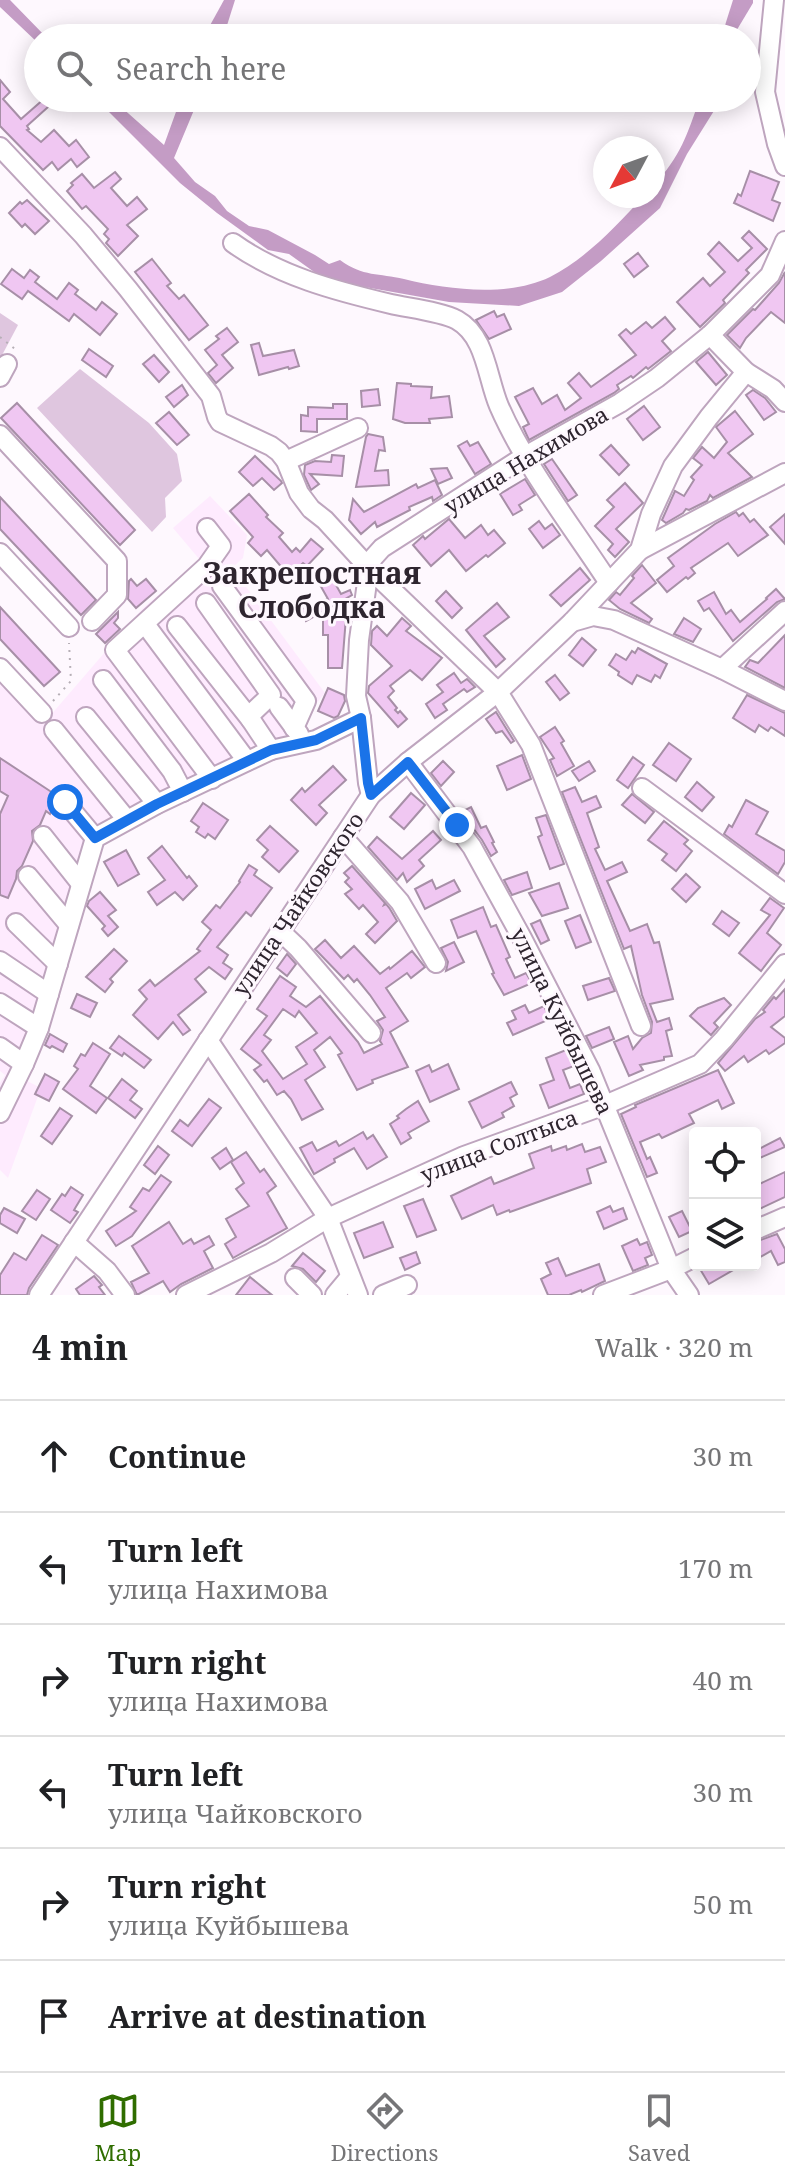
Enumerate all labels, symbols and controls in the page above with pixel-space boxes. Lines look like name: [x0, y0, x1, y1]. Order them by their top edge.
search box: [24, 24, 761, 112]
icon: search: [52, 46, 96, 90]
text: Search here: [116, 48, 286, 89]
north arrow: [593, 136, 665, 208]
street label: улица Нахимова: [438, 398, 613, 520]
district label: Закрепостная Слободка: [203, 552, 421, 627]
route start: [47, 784, 83, 820]
street label: улица Чайковского: [225, 806, 370, 1001]
route end: [439, 807, 475, 843]
street label: улица Куйбышева: [505, 922, 621, 1119]
street label: улица Солтыса: [416, 1101, 582, 1189]
map controls: [689, 1127, 761, 1271]
button: locate: [689, 1127, 761, 1199]
button: layers: [689, 1199, 761, 1271]
text: 4 min: [32, 1324, 128, 1370]
text: Walk · 320 m: [595, 1329, 753, 1365]
icon: ahead: [32, 1434, 76, 1478]
text: Continue: [108, 1436, 246, 1477]
text: 30 m: [693, 1438, 753, 1474]
text: Turn left: [108, 1530, 243, 1571]
icon: left: [32, 1546, 76, 1590]
text: 170 m: [678, 1550, 753, 1586]
text: улица Нахимова: [108, 1571, 329, 1607]
text: Turn right: [108, 1642, 266, 1683]
icon: right: [32, 1658, 76, 1702]
text: 40 m: [693, 1662, 753, 1698]
text: улица Нахимова: [108, 1683, 329, 1719]
text: Turn left: [108, 1754, 243, 1795]
icon: left: [32, 1770, 76, 1814]
text: 30 m: [693, 1774, 753, 1810]
text: улица Чайковского: [108, 1795, 363, 1831]
text: Turn right: [108, 1866, 266, 1907]
icon: right: [32, 1882, 76, 1926]
text: 50 m: [693, 1886, 753, 1922]
text: улица Куйбышева: [108, 1907, 350, 1943]
icon: arrive: [32, 1994, 76, 2038]
text: Arrive at destination: [108, 1996, 427, 2037]
tab: Map: [95, 2089, 141, 2167]
tab: Directions: [331, 2089, 438, 2167]
tab: Saved: [628, 2089, 690, 2167]

